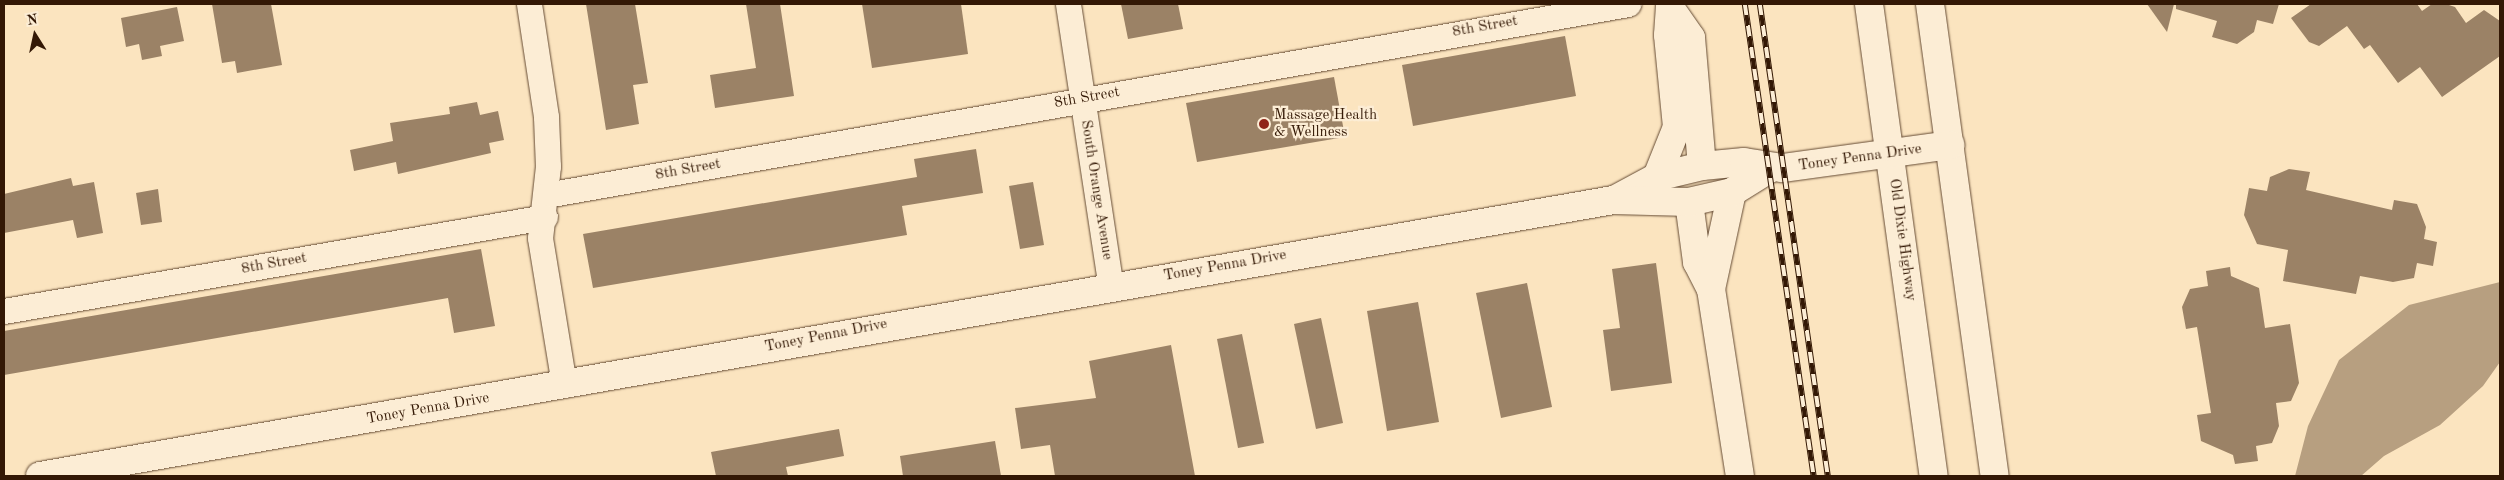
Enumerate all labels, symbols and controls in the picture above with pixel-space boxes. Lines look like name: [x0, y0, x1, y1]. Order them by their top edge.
north arrow: [10, 10, 60, 60]
text: N: [26, 12, 39, 28]
street label: 8th Street: [1451, 12, 1519, 42]
street label: 8th Street: [1053, 83, 1121, 113]
place label: Massage Health & Wellness: [1274, 106, 1377, 141]
marker: Massage Health & Wellness: [1258, 118, 1270, 130]
street label: South Orange Avenue: [1076, 119, 1116, 261]
street label: Toney Penna Drive: [1797, 140, 1923, 176]
street label: 8th Street: [654, 155, 722, 185]
street label: Old Dixie Highway: [1884, 178, 1920, 302]
street label: Toney Penna Drive: [1162, 246, 1288, 286]
street label: 8th Street: [240, 249, 308, 279]
street label: Toney Penna Drive: [763, 315, 889, 357]
street label: Toney Penna Drive: [365, 389, 491, 429]

